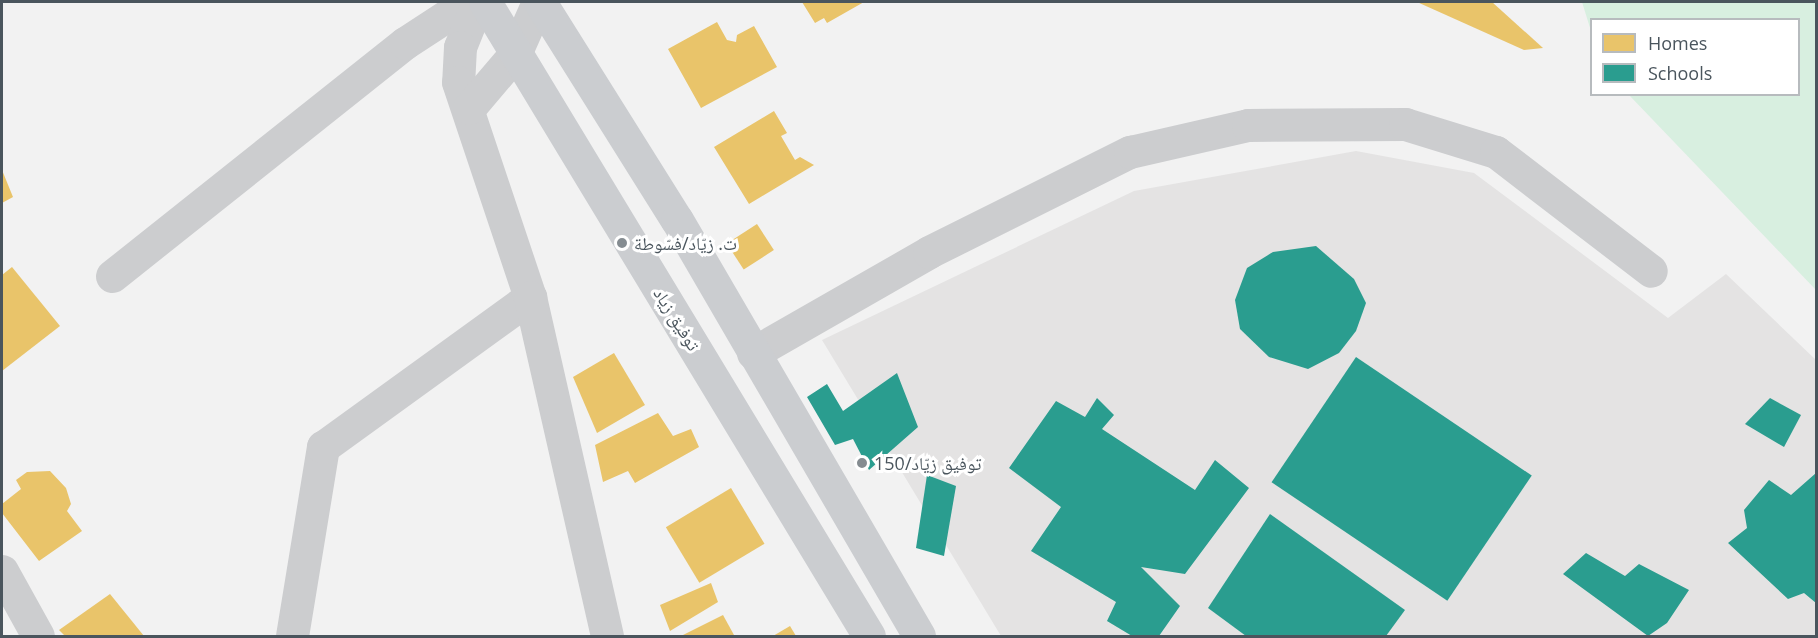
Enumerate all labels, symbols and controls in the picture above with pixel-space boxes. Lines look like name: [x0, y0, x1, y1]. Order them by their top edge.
legend: [1590, 18, 1800, 96]
text: Homes: [1648, 31, 1707, 55]
text: Schools: [1648, 61, 1712, 85]
place label: ت. زيّاد/فسّوطة: [634, 232, 737, 254]
marker: ت. زيّاد/فسّوطة: [615, 236, 629, 250]
street label: توفيق زياد: [649, 284, 705, 354]
place label: توفيق زيّاد/150: [874, 452, 981, 474]
marker: توفيق زيّاد/150: [855, 456, 869, 470]

